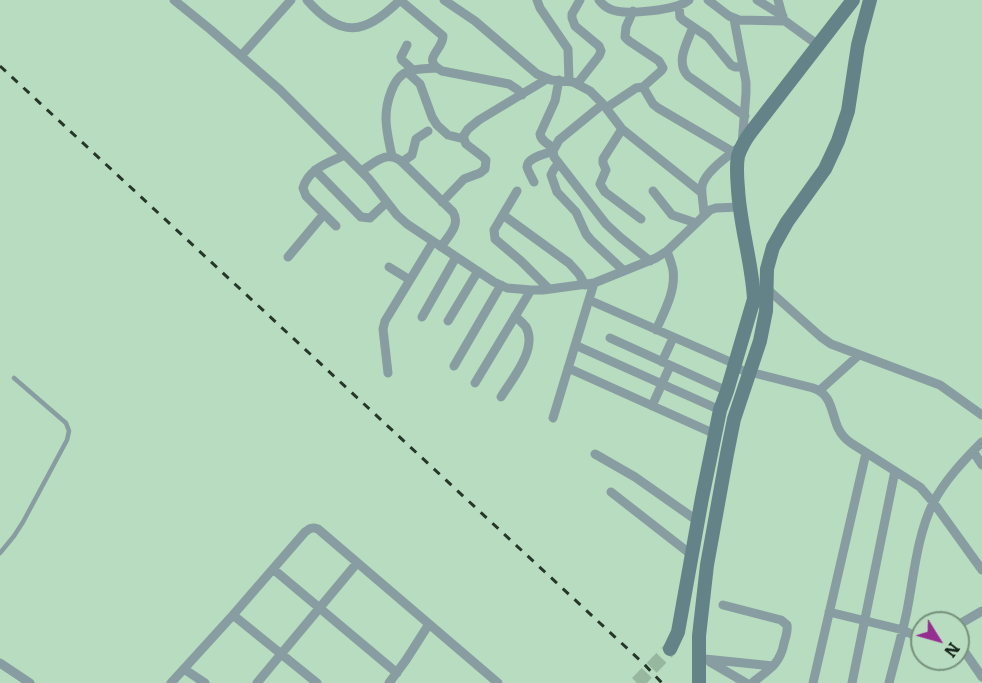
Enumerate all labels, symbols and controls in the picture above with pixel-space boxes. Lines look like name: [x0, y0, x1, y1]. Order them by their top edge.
north arrow: [910, 611, 970, 671]
text: N: [939, 638, 966, 663]

